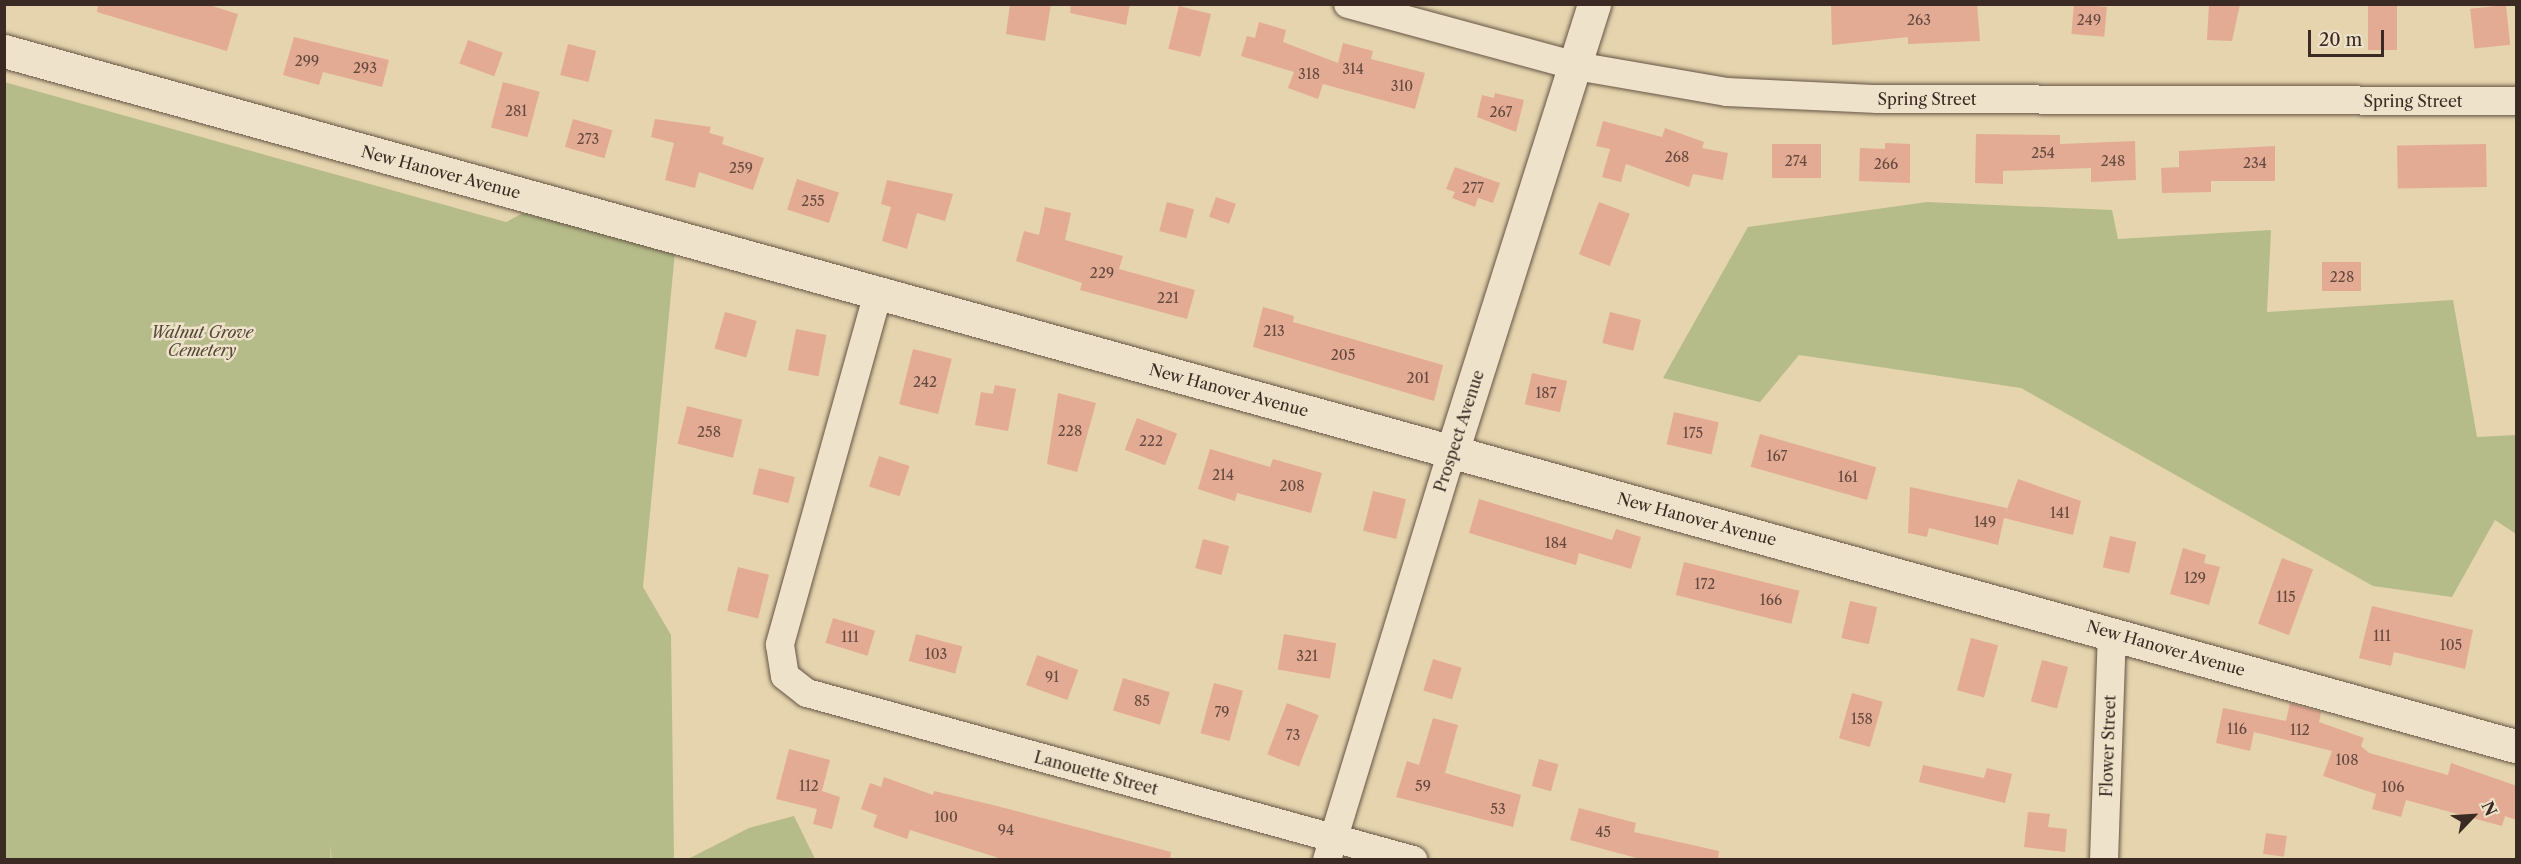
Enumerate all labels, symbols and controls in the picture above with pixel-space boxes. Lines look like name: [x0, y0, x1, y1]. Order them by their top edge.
house number: 263: [1907, 12, 1931, 28]
house number: 249: [2077, 12, 2101, 28]
scale bar: [2311, 18, 2388, 56]
text: 20 m: [2319, 29, 2362, 51]
house number: 299: [295, 53, 319, 69]
house number: 293: [353, 60, 377, 76]
house number: 314: [1342, 61, 1364, 77]
house number: 318: [1298, 66, 1320, 82]
house number: 310: [1391, 78, 1413, 94]
street label: Spring Street: [1877, 89, 1977, 109]
street label: Spring Street: [2363, 91, 2463, 111]
house number: 281: [505, 103, 527, 119]
house number: 267: [1490, 104, 1512, 120]
house number: 273: [577, 131, 599, 147]
street label: New Hanover Avenue: [359, 141, 523, 203]
house number: 254: [2031, 145, 2055, 161]
house number: 268: [1665, 149, 1689, 165]
house number: 274: [1785, 153, 1807, 169]
house number: 248: [2101, 153, 2125, 169]
house number: 234: [2243, 155, 2267, 171]
house number: 266: [1874, 156, 1898, 172]
house number: 259: [729, 160, 753, 176]
house number: 277: [1462, 180, 1484, 196]
house number: 255: [801, 193, 825, 209]
house number: 229: [1090, 265, 1114, 281]
house number: 228: [2330, 269, 2354, 285]
house number: 221: [1157, 290, 1179, 306]
park label: Walnut Grove Cemetery: [151, 322, 253, 360]
house number: 213: [1263, 323, 1285, 339]
house number: 205: [1331, 347, 1355, 363]
street label: New Hanover Avenue: [1147, 359, 1311, 421]
street label: Prospect Avenue: [1430, 367, 1488, 495]
house number: 201: [1407, 370, 1429, 386]
house number: 242: [913, 374, 937, 390]
house number: 187: [1535, 385, 1557, 401]
house number: 228: [1058, 423, 1082, 439]
house number: 258: [697, 424, 721, 440]
house number: 175: [1683, 425, 1703, 441]
house number: 222: [1139, 433, 1163, 449]
house number: 167: [1767, 448, 1787, 464]
house number: 214: [1212, 467, 1234, 483]
house number: 161: [1838, 469, 1858, 485]
house number: 208: [1279, 478, 1305, 494]
street label: New Hanover Avenue: [1615, 488, 1779, 550]
house number: 141: [2050, 505, 2070, 521]
house number: 149: [1974, 514, 1996, 530]
house number: 184: [1545, 535, 1567, 551]
house number: 129: [2184, 570, 2206, 586]
house number: 172: [1695, 576, 1715, 592]
house number: 115: [2276, 589, 2296, 605]
house number: 166: [1760, 592, 1782, 608]
street label: New Hanover Avenue: [2084, 616, 2248, 680]
house number: 111: [2373, 628, 2391, 644]
house number: 111: [841, 629, 859, 645]
house number: 105: [2440, 637, 2462, 653]
house number: 103: [925, 646, 947, 662]
house number: 321: [1296, 648, 1318, 664]
house number: 91: [1045, 669, 1059, 685]
house number: 85: [1134, 693, 1150, 709]
street label: Flower Street: [2097, 694, 2119, 798]
house number: 79: [1214, 704, 1230, 720]
house number: 158: [1851, 711, 1873, 727]
house number: 116: [2227, 721, 2247, 737]
house number: 112: [2290, 722, 2310, 738]
house number: 73: [1286, 727, 1300, 743]
street label: Lanouette Street: [1032, 747, 1160, 799]
house number: 108: [2335, 752, 2359, 768]
house number: 112: [799, 778, 819, 794]
house number: 59: [1415, 778, 1431, 794]
house number: 106: [2382, 779, 2404, 795]
north arrow: [2443, 786, 2503, 846]
text: N: [2477, 798, 2501, 819]
house number: 53: [1490, 801, 1506, 817]
house number: 100: [934, 809, 958, 825]
house number: 94: [998, 822, 1014, 838]
house number: 45: [1595, 824, 1611, 840]

